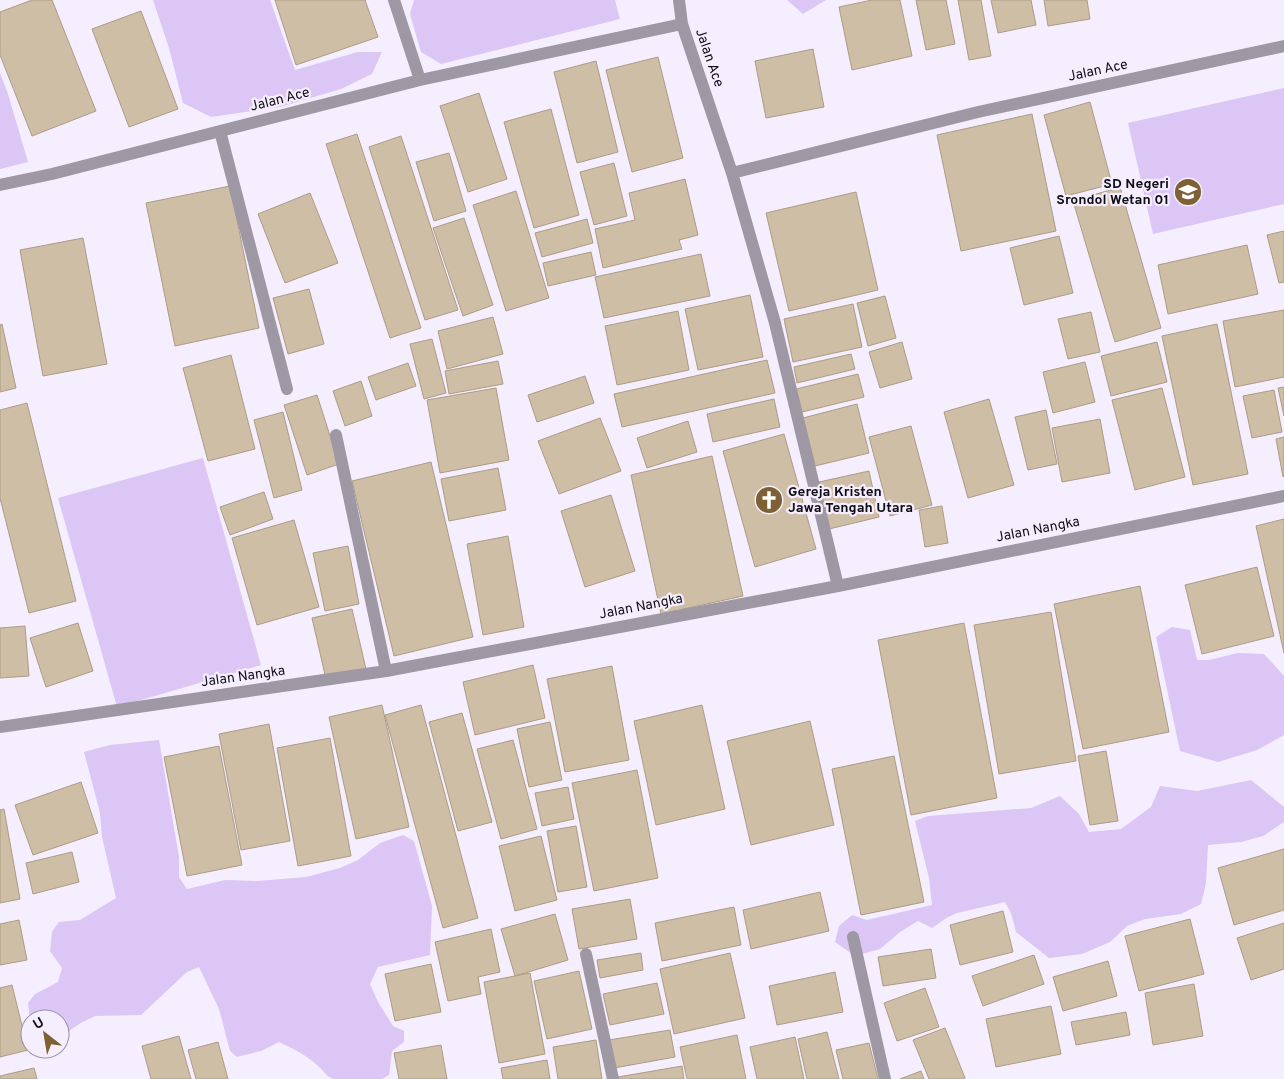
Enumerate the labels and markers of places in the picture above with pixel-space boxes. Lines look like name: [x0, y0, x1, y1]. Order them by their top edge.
place label: SD Negeri Srondol Wetan 01: [1056, 176, 1169, 209]
school or university icon: SD Negeri Srondol Wetan 01: [1173, 177, 1203, 207]
place label: Gereja Kristen Jawa Tengah Utara: [788, 484, 913, 517]
church icon: Gereja Kristen Jawa Tengah Utara: [754, 485, 784, 515]

